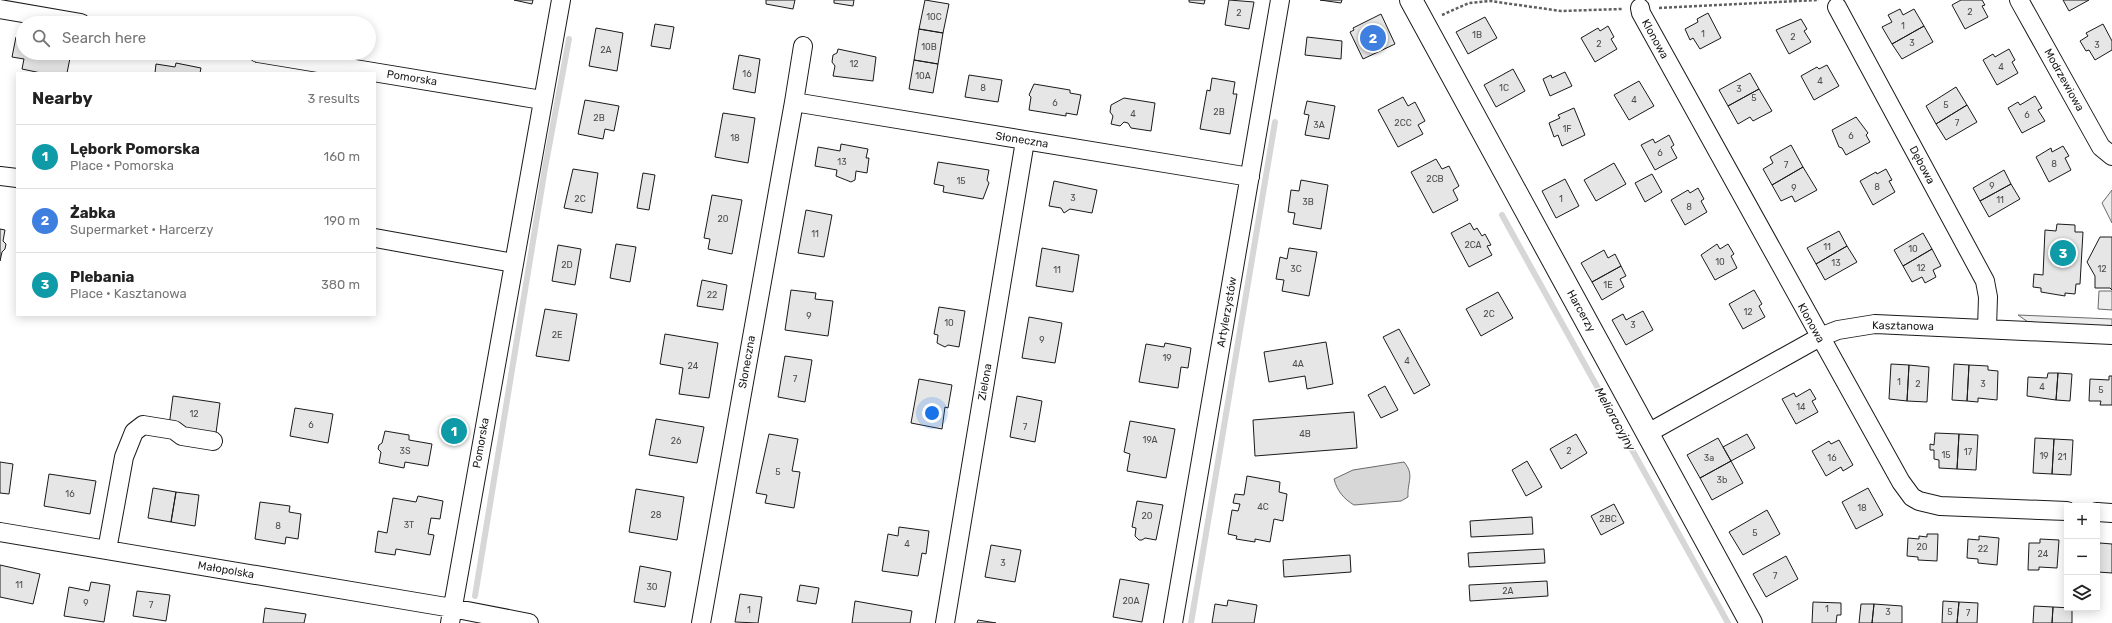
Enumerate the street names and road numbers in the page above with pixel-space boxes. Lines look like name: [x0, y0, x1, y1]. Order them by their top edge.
street label: Klonowa: [1639, 17, 1671, 61]
street label: Modrzewiowa: [2041, 46, 2087, 114]
street label: Pomorska: [386, 68, 438, 88]
street label: Słoneczna: [995, 129, 1049, 151]
street label: Dębowa: [1907, 144, 1937, 186]
street label: Artylerzystów: [1214, 276, 1240, 348]
street label: Harcerzy: [1564, 288, 1598, 334]
street label: Klonowa: [1795, 301, 1827, 345]
street label: Kasztanowa: [1872, 319, 1934, 333]
street label: Słoneczna: [736, 335, 758, 389]
street label: Zielona: [975, 363, 995, 401]
street label: Pomorska: [470, 417, 492, 469]
street label: Małopolska: [197, 559, 255, 581]

